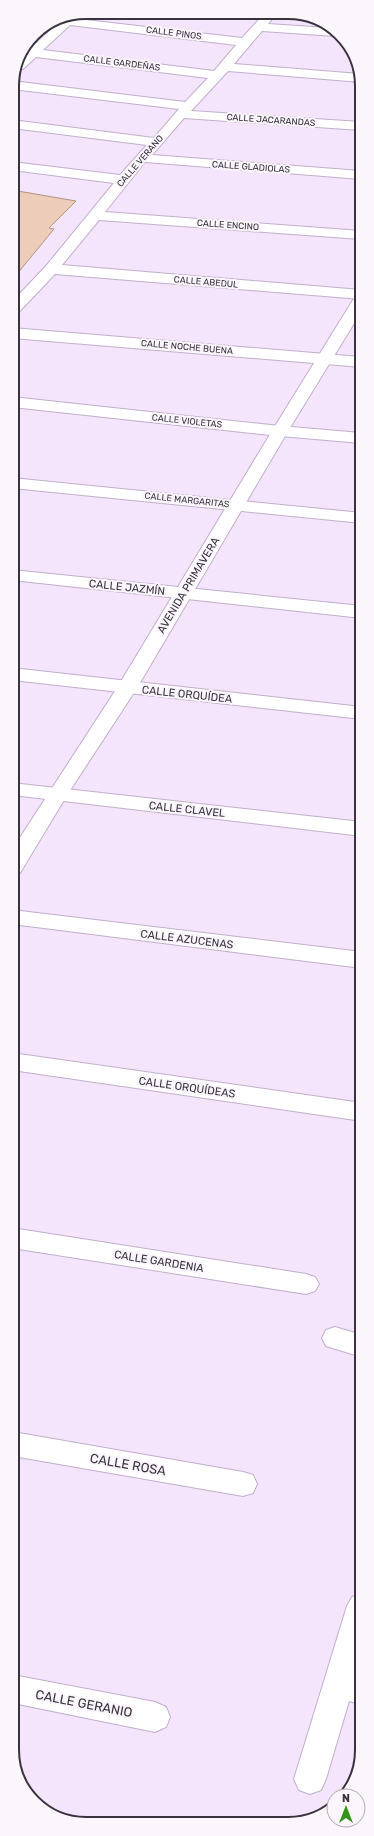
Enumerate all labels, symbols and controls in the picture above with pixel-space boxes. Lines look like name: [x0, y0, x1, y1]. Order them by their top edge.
street label: CALLE PINOS: [146, 25, 203, 41]
street label: CALLE GARDEÑAS: [83, 53, 161, 73]
street label: CALLE JACARANDAS: [226, 112, 316, 128]
street label: CALLE VERANO: [115, 133, 165, 189]
street label: CALLE GLADIOLAS: [212, 159, 291, 175]
street label: CALLE ENCINO: [197, 218, 259, 232]
street label: CALLE ABEDUL: [173, 274, 239, 290]
street label: CALLE NOCHE BUENA: [141, 338, 233, 356]
street label: CALLE VIOLETAS: [151, 412, 223, 430]
street label: CALLE MARGARITAS: [144, 491, 230, 509]
street label: AVENIDA PRIMAVERA: [155, 534, 223, 636]
street label: CALLE JAZMÍN: [88, 577, 166, 598]
street label: CALLE ORQUÍDEA: [141, 683, 233, 706]
street label: CALLE CLAVEL: [148, 799, 226, 820]
street label: CALLE AZUCENAS: [140, 927, 234, 952]
street label: CALLE ORQUÍDEAS: [138, 1074, 236, 1101]
street label: CALLE GARDENIA: [113, 1248, 205, 1275]
street label: CALLE ROSA: [89, 1450, 167, 1479]
street label: CALLE GERANIO: [34, 1687, 134, 1720]
north arrow: [326, 1788, 366, 1828]
text: N: [342, 1792, 350, 1805]

